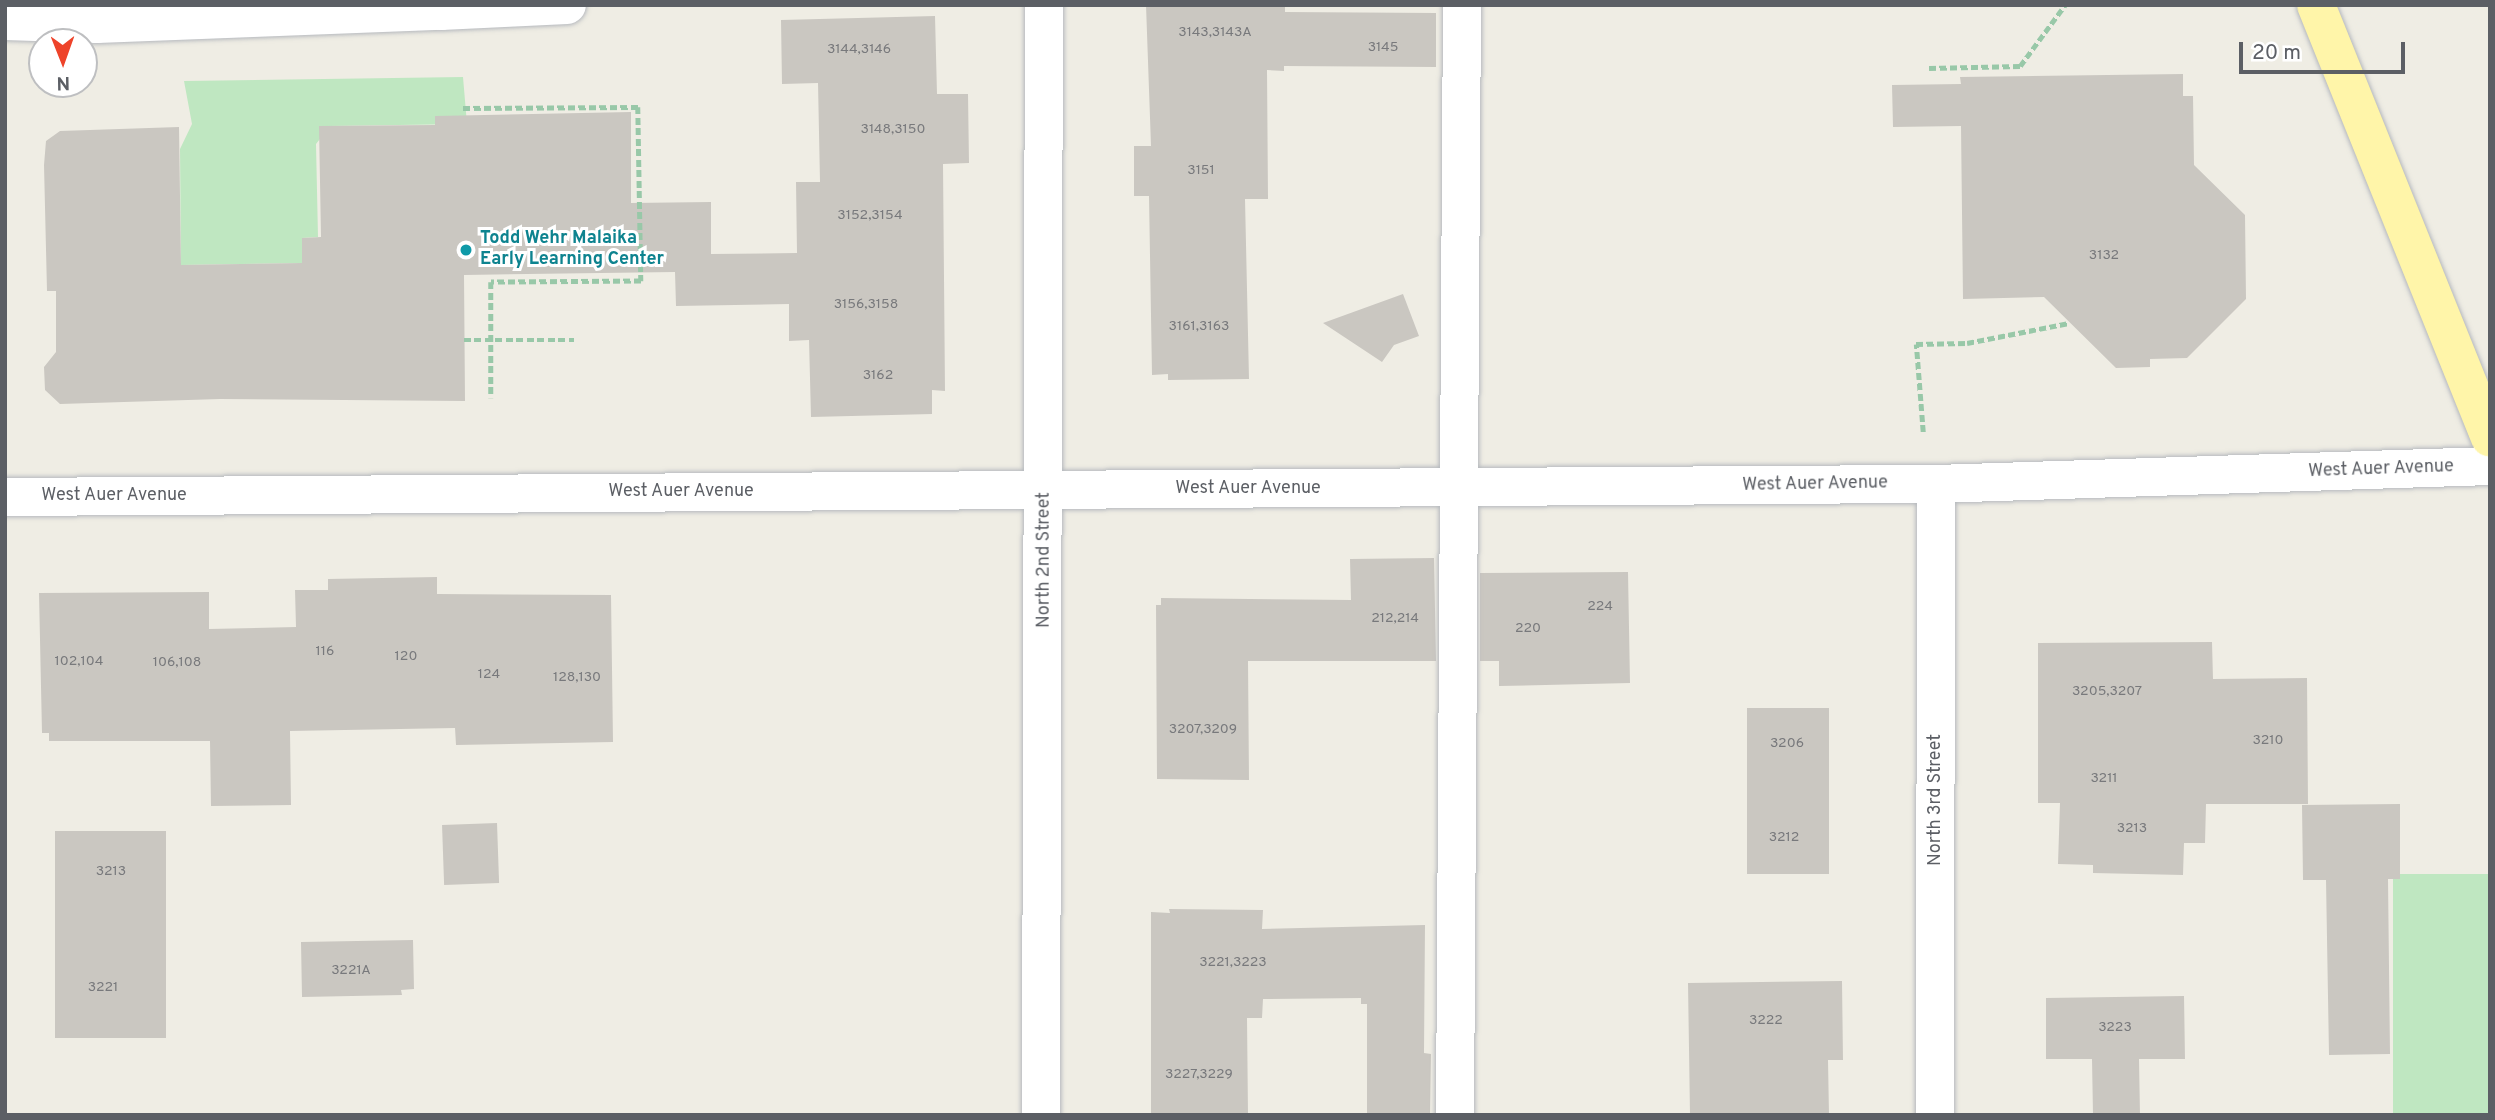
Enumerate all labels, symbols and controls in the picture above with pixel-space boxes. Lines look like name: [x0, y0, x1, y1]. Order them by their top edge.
house number: 3143,3143A: [1178, 25, 1252, 41]
north arrow: [28, 28, 98, 98]
scale bar: [2243, 28, 2409, 72]
house number: 3145: [1368, 40, 1398, 56]
text: 20 m: [2252, 40, 2301, 67]
house number: 3144,3146: [827, 42, 891, 58]
text: N: [56, 70, 70, 94]
house number: 3148,3150: [861, 122, 925, 138]
house number: 3151: [1187, 163, 1215, 179]
house number: 3152,3154: [837, 208, 903, 224]
place label: Todd Wehr Malaika Early Learning Center: [480, 229, 664, 272]
marker: Todd Wehr Malaika Early Learning Center: [458, 242, 474, 258]
house number: 3132: [2089, 248, 2119, 264]
house number: 3156,3158: [834, 297, 898, 313]
house number: 3161,3163: [1169, 319, 1229, 335]
house number: 3162: [863, 368, 893, 384]
street label: West Auer Avenue: [2307, 457, 2455, 483]
street label: West Auer Avenue: [1741, 473, 1889, 497]
street label: West Auer Avenue: [1174, 478, 1322, 500]
street label: West Auer Avenue: [607, 481, 755, 503]
street label: West Auer Avenue: [40, 485, 188, 507]
street label: North 2nd Street: [1034, 492, 1056, 628]
house number: 224: [1587, 599, 1613, 615]
house number: 212,214: [1371, 611, 1419, 627]
house number: 220: [1515, 621, 1541, 637]
house number: 116: [316, 644, 334, 660]
house number: 120: [395, 649, 417, 665]
house number: 102,104: [55, 654, 103, 670]
house number: 106,108: [153, 655, 201, 671]
house number: 124: [478, 667, 500, 683]
house number: 128,130: [553, 670, 601, 686]
house number: 3205,3207: [2072, 684, 2142, 700]
house number: 3207,3209: [1169, 722, 1237, 738]
house number: 3210: [2253, 733, 2283, 749]
street label: North 3rd Street: [1925, 734, 1947, 866]
house number: 3206: [1770, 736, 1804, 752]
house number: 3211: [2090, 771, 2118, 787]
house number: 3213: [2117, 821, 2147, 837]
house number: 3212: [1769, 830, 1799, 846]
house number: 3213: [96, 864, 126, 880]
house number: 3221,3223: [1199, 955, 1267, 971]
house number: 3221A: [331, 963, 371, 979]
house number: 3221: [88, 980, 118, 996]
house number: 3222: [1749, 1013, 1783, 1029]
house number: 3223: [2098, 1020, 2132, 1036]
house number: 3227,3229: [1165, 1067, 1233, 1083]

